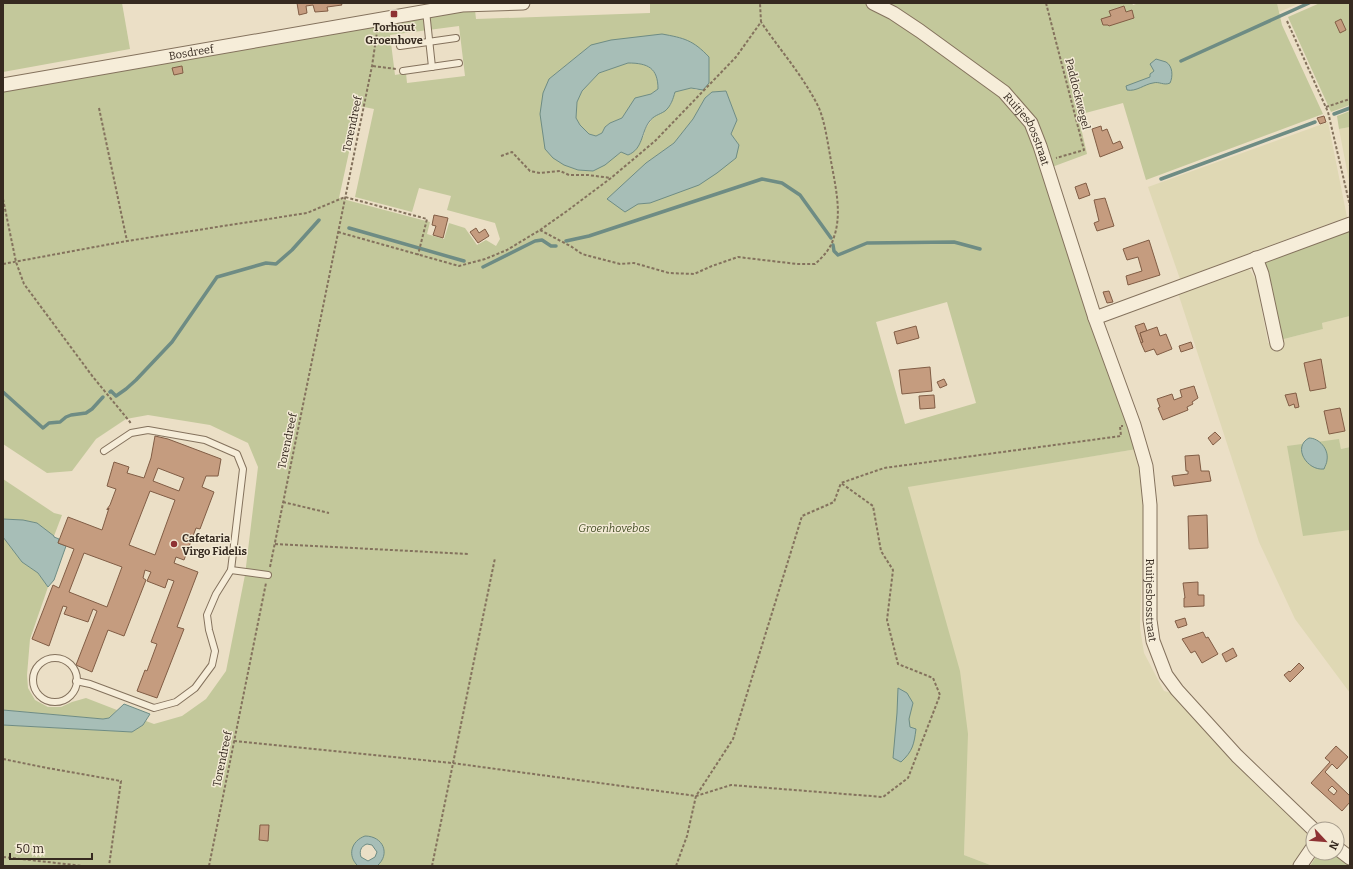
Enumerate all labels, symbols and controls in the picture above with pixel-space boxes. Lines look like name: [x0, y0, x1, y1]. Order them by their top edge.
marker: Torhout Groenhove: [389, 9, 399, 19]
place label: Torhout Groenhove: [365, 21, 423, 47]
street label: Bosdreef: [168, 42, 216, 63]
street label: Paddockwegel: [1062, 57, 1093, 131]
street label: Ruitjesbosstraat: [1001, 90, 1052, 167]
street label: Torendreef: [340, 94, 365, 153]
street label: Torendreef: [275, 411, 300, 470]
park label: Groenhovebos: [578, 522, 650, 535]
place label: Cafetaria Virgo Fidelis: [182, 532, 248, 558]
marker: Cafetaria Virgo Fidelis: [169, 539, 179, 549]
street label: Ruitjesbosstraat: [1143, 559, 1159, 643]
street label: Torendreef: [210, 729, 235, 788]
north arrow: [1305, 821, 1345, 861]
scale bar: [10, 835, 92, 861]
text: N: [1326, 838, 1341, 852]
text: 50 m: [16, 842, 45, 856]

